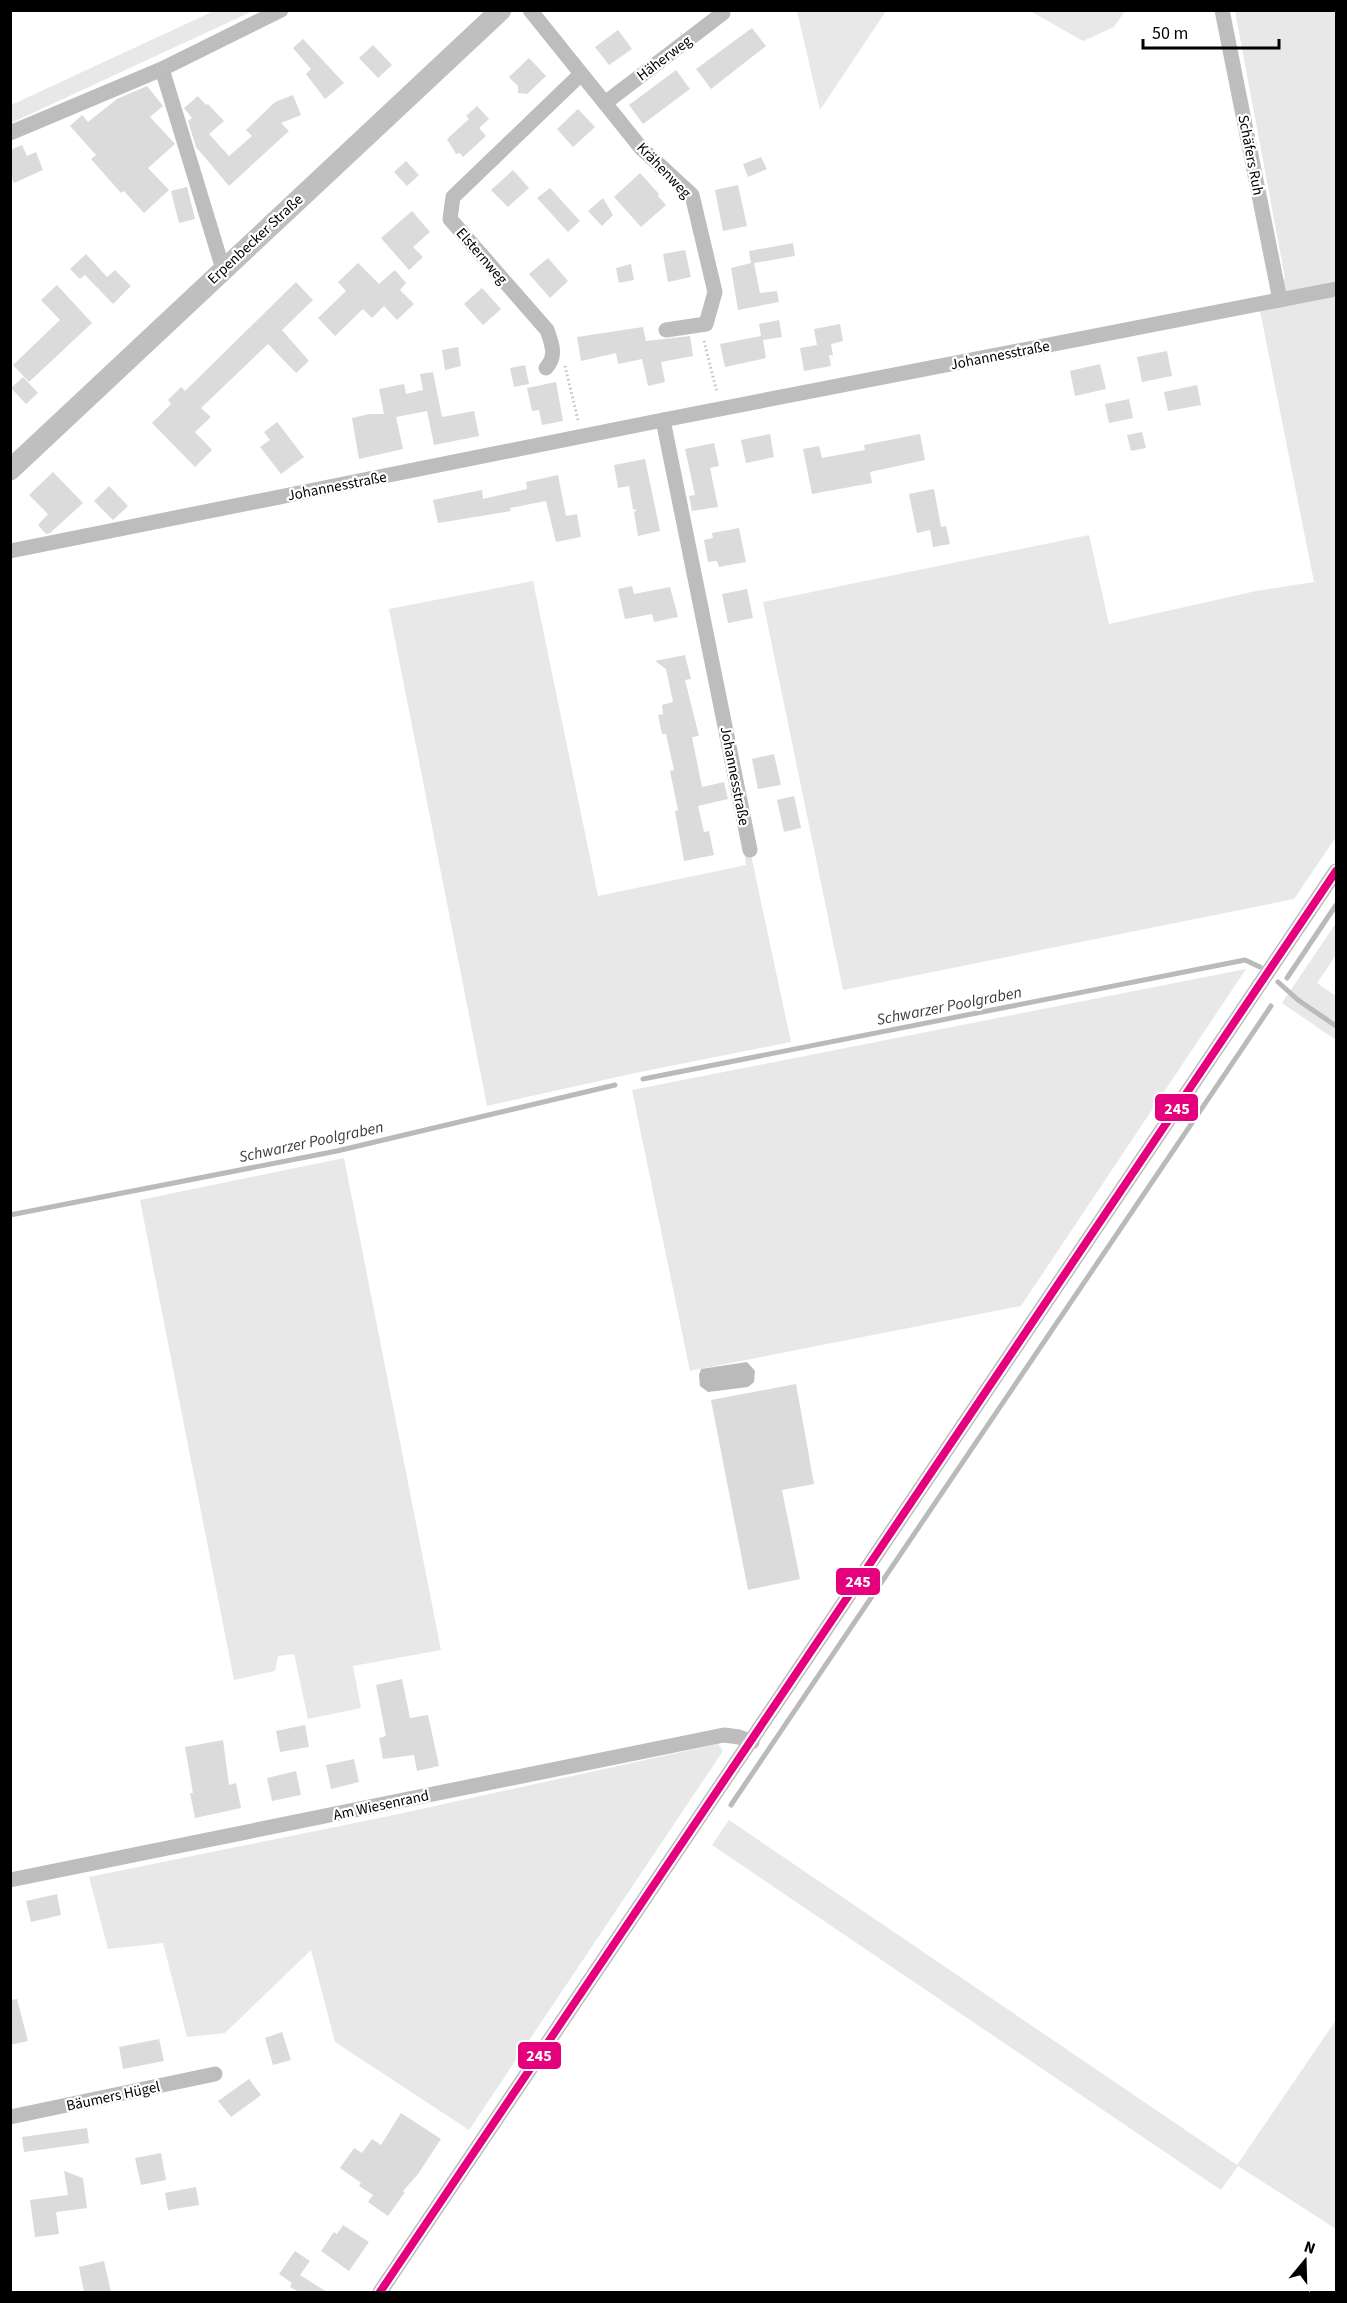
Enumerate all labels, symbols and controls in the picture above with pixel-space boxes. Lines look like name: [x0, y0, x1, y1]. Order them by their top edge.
scale bar: [1143, 12, 1280, 50]
text: 50 m: [1152, 21, 1188, 46]
street label: Häherweg: [632, 30, 697, 86]
street label: Schäfers Ruh: [1232, 113, 1269, 197]
street label: Krähenweg: [632, 138, 696, 203]
street label: Erpenbecker Straße: [203, 190, 308, 289]
street label: Elsternweg: [451, 223, 512, 290]
street label: Johannesstraße: [949, 336, 1052, 375]
street label: Johannesstraße: [286, 467, 389, 506]
street label: Johannesstraße: [715, 725, 754, 828]
water label: Schwarzer Poolgraben: [875, 981, 1024, 1031]
line badge: 245: [1154, 1093, 1199, 1122]
text: 245: [1164, 1098, 1190, 1120]
water label: Schwarzer Poolgraben: [237, 1116, 386, 1168]
line badge: 245: [835, 1567, 881, 1596]
text: 245: [845, 1571, 871, 1593]
street label: Am Wiesenrand: [331, 1785, 431, 1826]
line badge: 245: [517, 2041, 562, 2070]
text: 245: [526, 2045, 552, 2067]
street label: Bäumers Hügel: [64, 2076, 162, 2117]
north arrow: [1275, 2231, 1335, 2291]
text: N: [1301, 2236, 1318, 2260]

